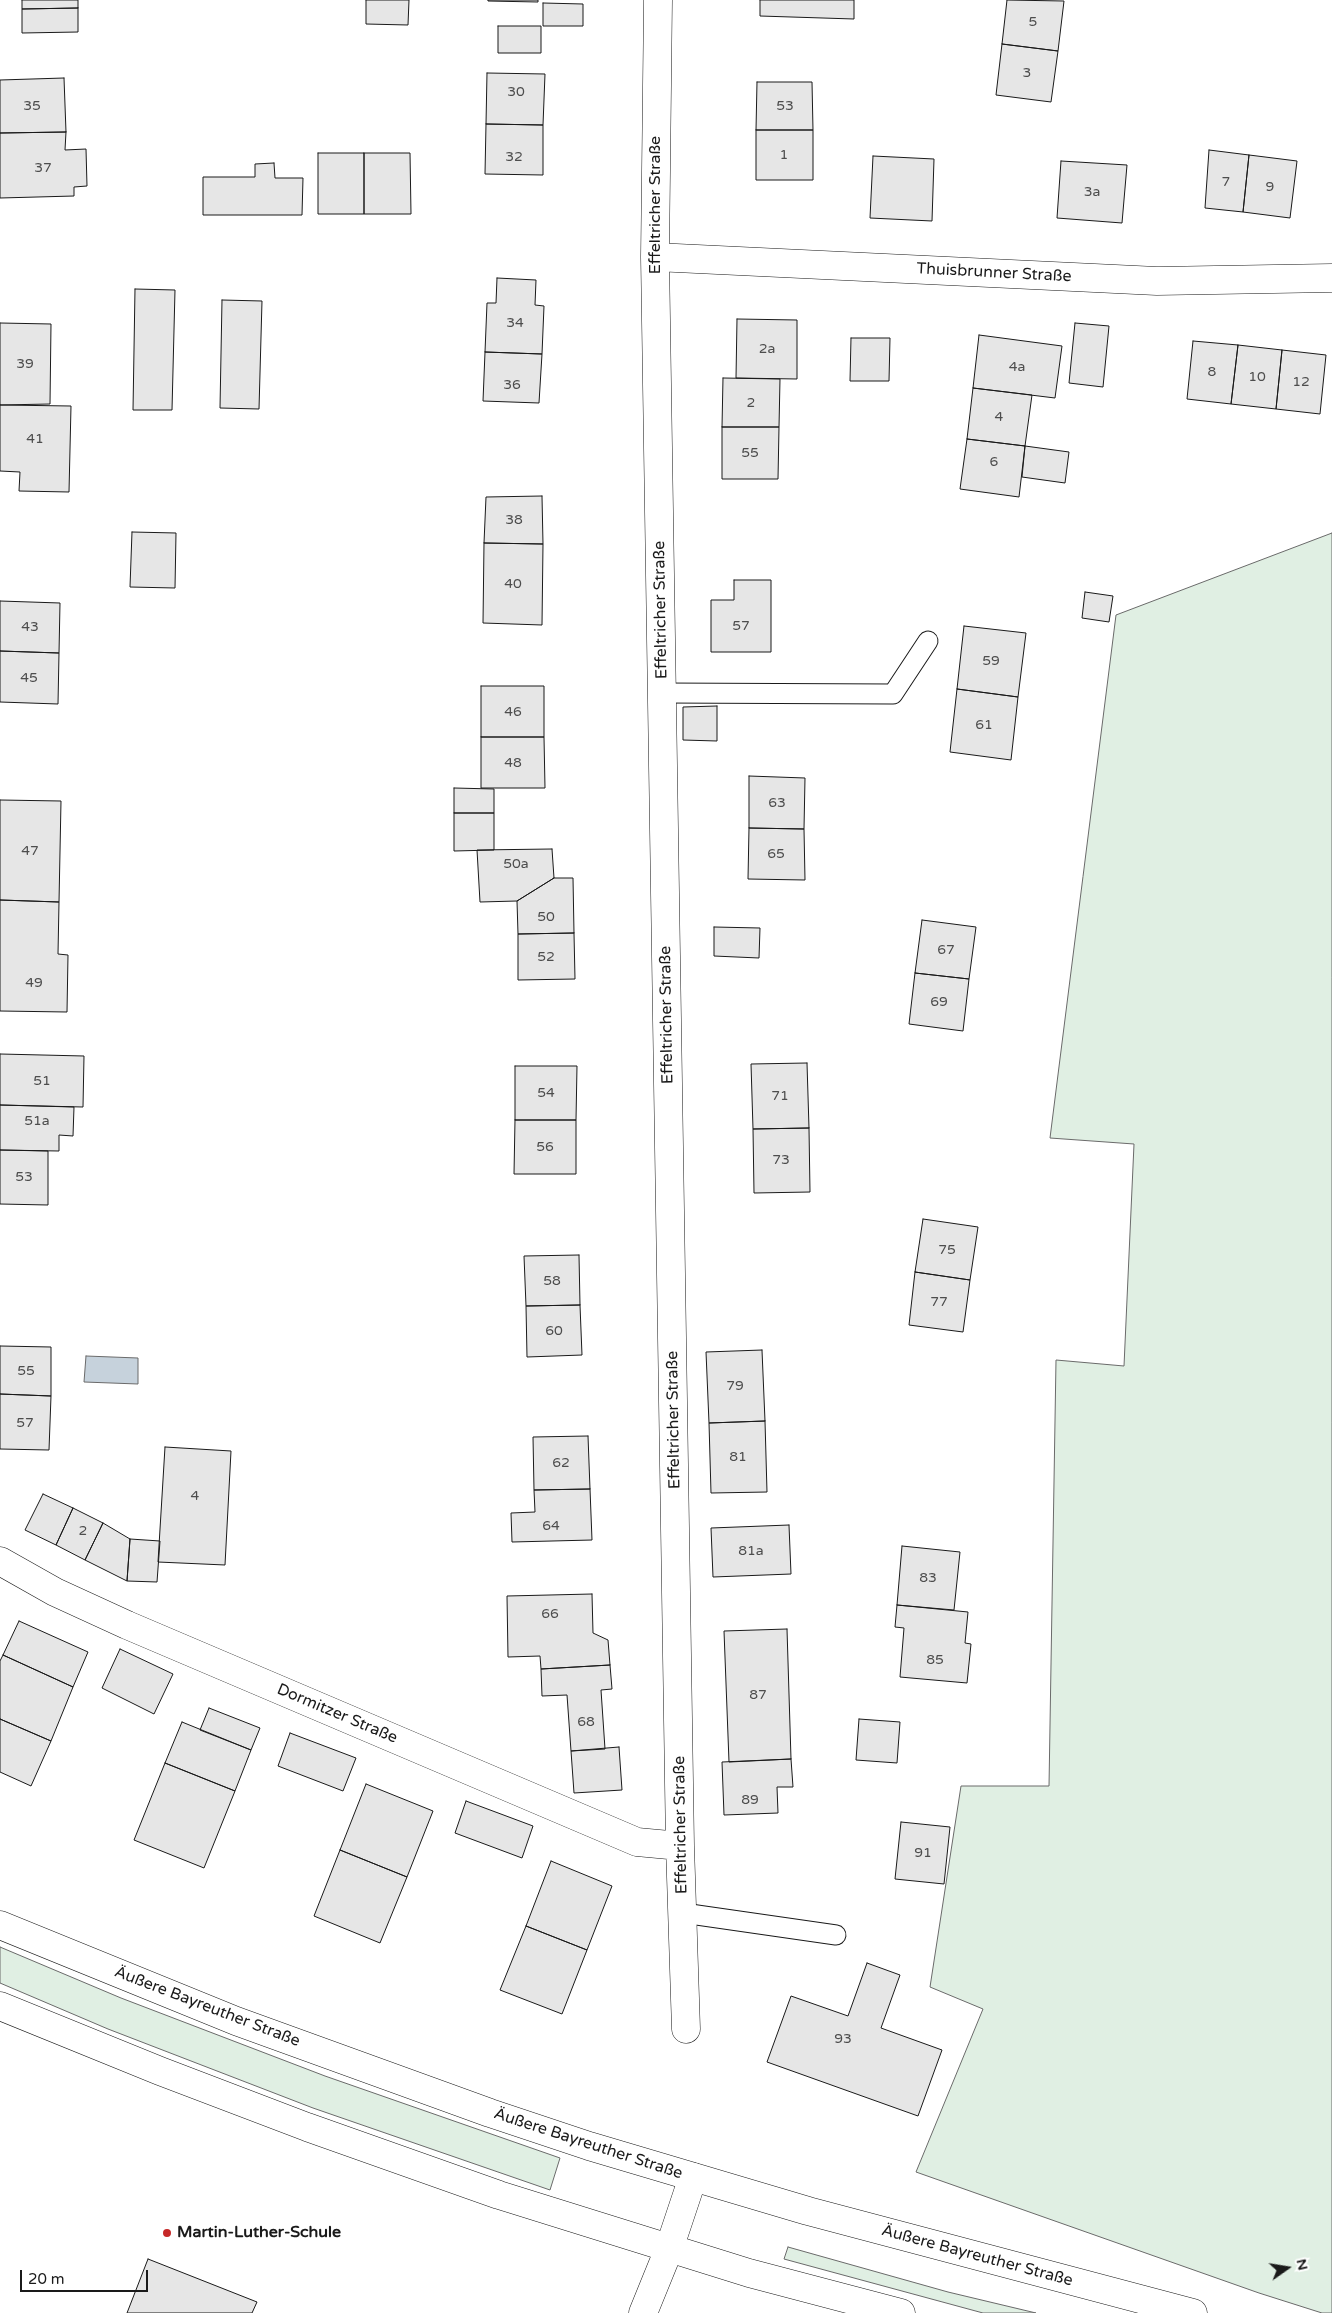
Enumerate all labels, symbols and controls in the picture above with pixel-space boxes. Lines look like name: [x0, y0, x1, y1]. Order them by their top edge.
house number: 5: [1029, 14, 1037, 30]
house number: 3: [1023, 65, 1031, 81]
house number: 30: [507, 84, 525, 100]
house number: 35: [23, 98, 41, 114]
house number: 53: [776, 98, 794, 114]
street label: Effeltricher Straße: [646, 136, 666, 274]
house number: 1: [780, 147, 788, 163]
house number: 32: [505, 149, 523, 165]
house number: 37: [34, 160, 52, 176]
house number: 7: [1222, 174, 1230, 190]
house number: 9: [1266, 179, 1274, 195]
house number: 3a: [1084, 184, 1100, 200]
street label: Thuisbrunner Straße: [916, 259, 1072, 287]
house number: 34: [506, 315, 524, 331]
house number: 2a: [759, 341, 775, 357]
house number: 39: [16, 356, 34, 372]
house number: 4a: [1009, 359, 1025, 375]
house number: 8: [1208, 364, 1216, 380]
house number: 10: [1248, 369, 1266, 385]
house number: 12: [1292, 374, 1310, 390]
house number: 36: [503, 377, 521, 393]
house number: 2: [747, 395, 755, 411]
house number: 4: [995, 409, 1003, 425]
house number: 41: [26, 431, 44, 447]
house number: 55: [741, 445, 759, 461]
house number: 6: [990, 454, 998, 470]
house number: 38: [505, 512, 523, 528]
street label: Effeltricher Straße: [650, 541, 672, 679]
house number: 40: [504, 576, 522, 592]
house number: 57: [732, 618, 750, 634]
house number: 43: [21, 619, 39, 635]
house number: 59: [982, 653, 1000, 669]
house number: 45: [20, 670, 38, 686]
house number: 46: [504, 704, 522, 720]
house number: 61: [975, 717, 993, 733]
house number: 48: [504, 755, 522, 771]
house number: 63: [768, 795, 786, 811]
house number: 47: [21, 843, 39, 859]
house number: 65: [767, 846, 785, 862]
house number: 50a: [503, 856, 529, 872]
house number: 50: [537, 909, 555, 925]
house number: 67: [937, 942, 955, 958]
street label: Effeltricher Straße: [656, 946, 678, 1084]
house number: 52: [537, 949, 555, 965]
house number: 49: [25, 975, 43, 991]
house number: 69: [930, 994, 948, 1010]
house number: 51: [33, 1073, 51, 1089]
house number: 54: [537, 1085, 555, 1101]
house number: 71: [771, 1088, 789, 1104]
house number: 51a: [24, 1113, 50, 1129]
house number: 56: [536, 1139, 554, 1155]
house number: 73: [772, 1152, 790, 1168]
house number: 53: [15, 1169, 33, 1185]
house number: 75: [938, 1242, 956, 1258]
house number: 58: [543, 1273, 561, 1289]
house number: 77: [930, 1294, 948, 1310]
house number: 60: [545, 1323, 563, 1339]
street label: Effeltricher Straße: [663, 1351, 685, 1489]
house number: 55: [17, 1363, 35, 1379]
house number: 79: [726, 1378, 744, 1394]
house number: 57: [16, 1415, 34, 1431]
house number: 81: [729, 1449, 747, 1465]
house number: 62: [552, 1455, 570, 1471]
house number: 4: [191, 1488, 199, 1504]
house number: 64: [542, 1518, 560, 1534]
house number: 2: [79, 1523, 87, 1539]
house number: 81a: [738, 1543, 764, 1559]
house number: 83: [919, 1570, 937, 1586]
house number: 66: [541, 1606, 559, 1622]
house number: 85: [926, 1652, 944, 1668]
street label: Dormitzer Straße: [274, 1680, 400, 1748]
house number: 87: [749, 1687, 767, 1703]
house number: 68: [577, 1714, 595, 1730]
street label: Effeltricher Straße: [670, 1756, 692, 1894]
house number: 89: [741, 1792, 759, 1808]
house number: 91: [914, 1845, 932, 1861]
street label: Äußere Bayreuther Straße: [111, 1963, 303, 2051]
house number: 93: [834, 2031, 852, 2047]
street label: Äußere Bayreuther Straße: [491, 2104, 685, 2184]
street label: Äußere Bayreuther Straße: [879, 2221, 1075, 2291]
place label: Martin-Luther-Schule: [177, 2223, 341, 2243]
marker: Martin-Luther-Schule: [161, 2227, 173, 2239]
north arrow: [1262, 2243, 1312, 2293]
text: N: [1293, 2257, 1312, 2272]
scale bar: [22, 2260, 150, 2292]
text: 20 m: [28, 2270, 65, 2288]

